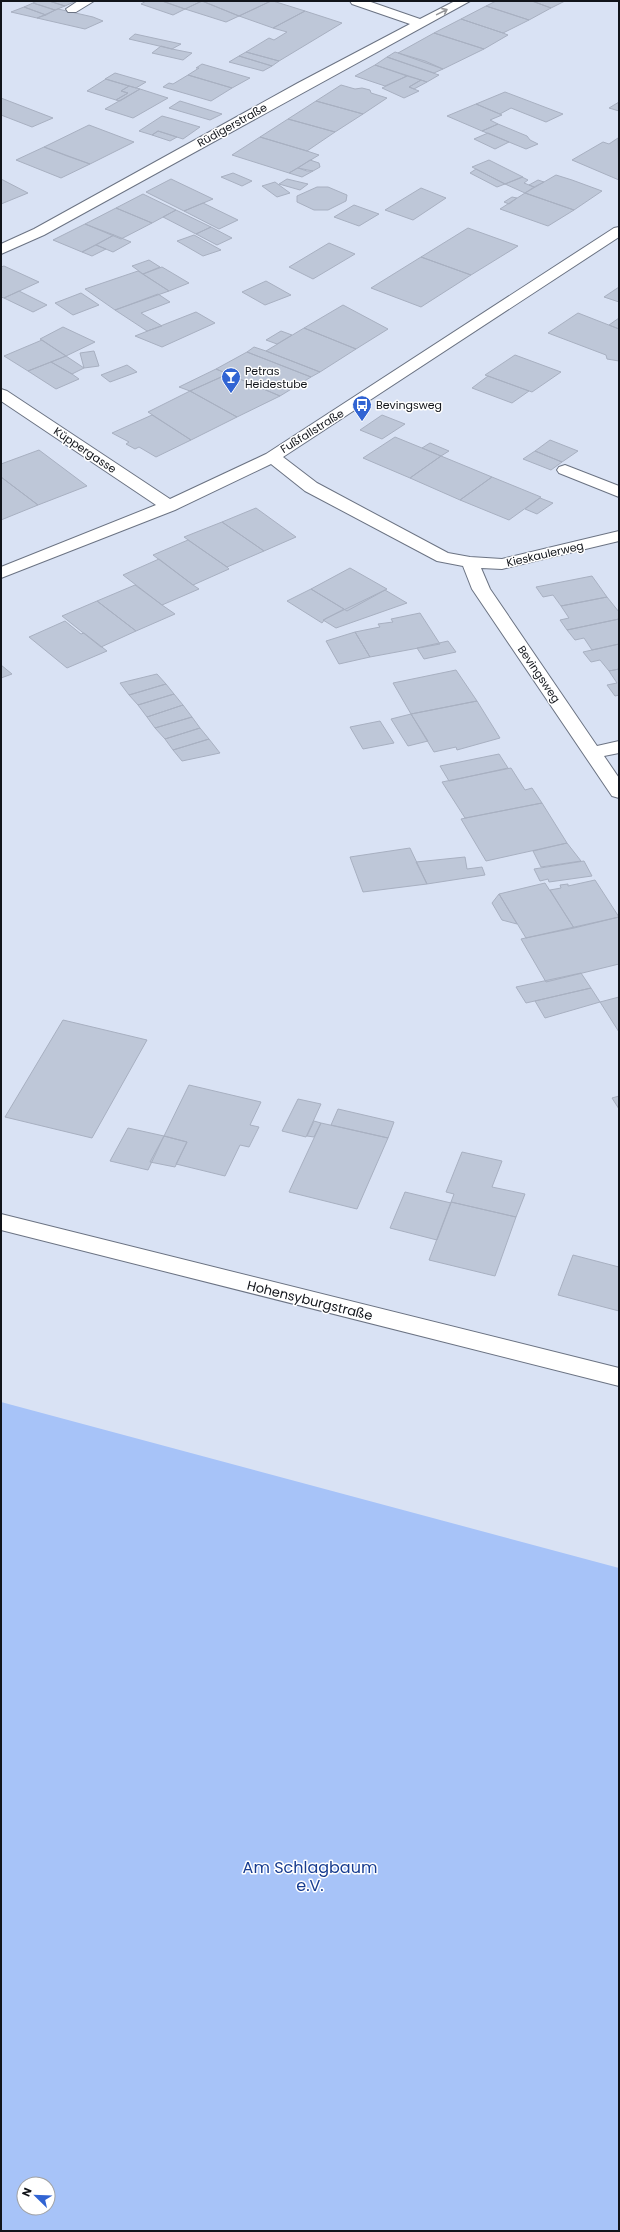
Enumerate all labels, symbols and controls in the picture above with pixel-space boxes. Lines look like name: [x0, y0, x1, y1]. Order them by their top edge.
one-way arrow: [435, 8, 447, 15]
street label: Rüdigerstraße: [194, 99, 270, 151]
place label: Petras Heidestube: [245, 363, 308, 392]
bar icon: Petras Heidestube: [220, 366, 242, 394]
bus stop icon: Bevingsweg: [351, 394, 373, 422]
place label: Bevingsweg: [376, 397, 442, 413]
street label: Fußfallstraße: [277, 405, 347, 457]
street label: Küppergasse: [50, 423, 120, 477]
street label: Kieskaulerweg: [505, 537, 585, 571]
street label: Bevingsweg: [514, 642, 564, 706]
street label: Hohensyburgstraße: [245, 1276, 375, 1325]
park label: Am Schlagbaum e.V.: [243, 1856, 377, 1897]
north arrow: [16, 2176, 56, 2216]
text: N: [18, 2185, 36, 2199]

